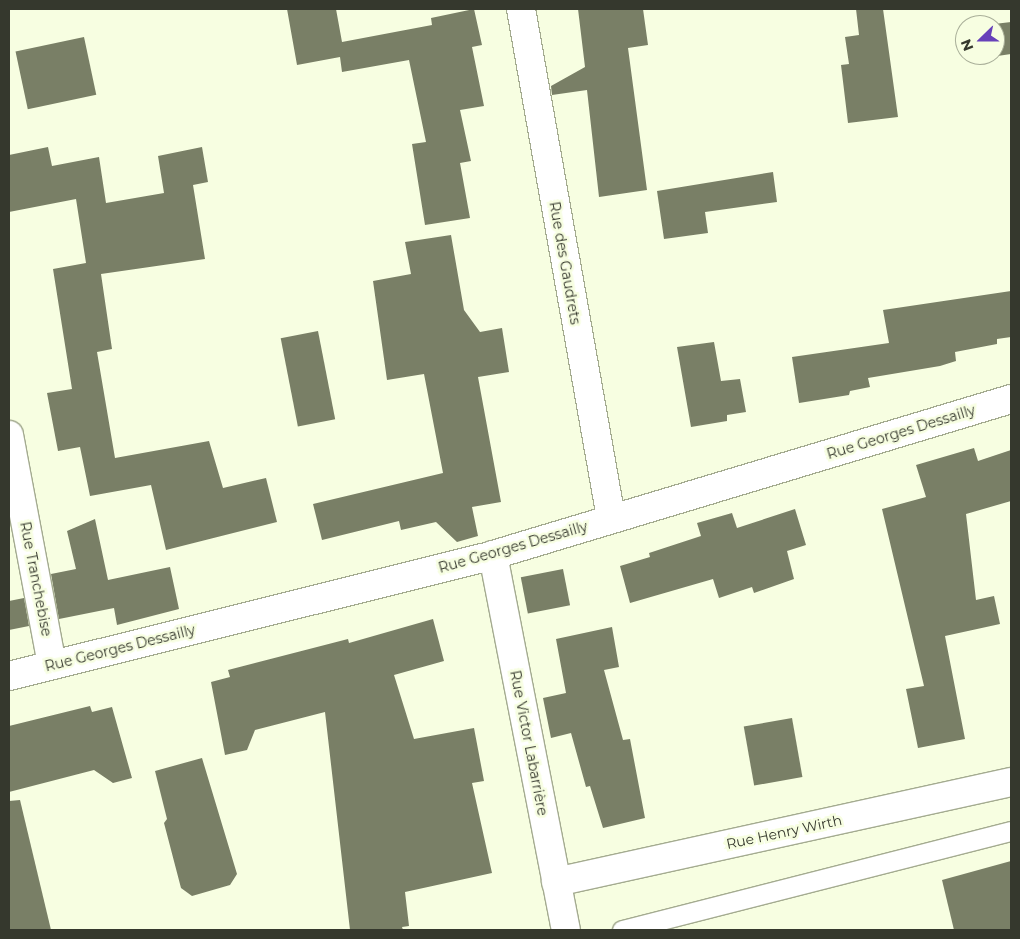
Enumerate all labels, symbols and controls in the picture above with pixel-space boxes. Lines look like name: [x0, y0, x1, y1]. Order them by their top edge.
north arrow: [955, 15, 1005, 65]
text: N: [957, 37, 977, 54]
street label: Rue des Gaudrets: [546, 200, 584, 326]
street label: Rue Georges Dessailly: [825, 401, 977, 463]
street label: Rue Georges Dessailly: [436, 518, 590, 576]
street label: Rue Tranchebise: [17, 520, 55, 638]
street label: Rue Georges Dessailly: [43, 621, 197, 675]
street label: Rue Victor Labarrière: [507, 669, 551, 817]
street label: Rue Henry Wirth: [725, 812, 843, 852]

